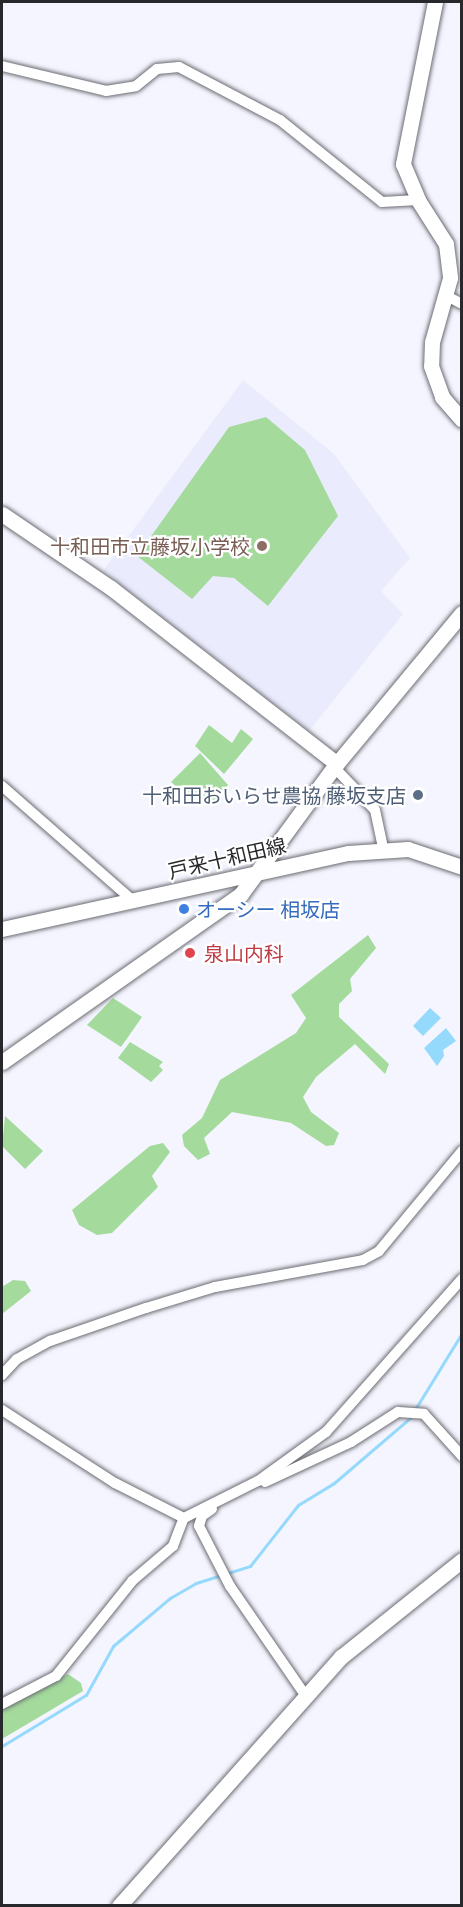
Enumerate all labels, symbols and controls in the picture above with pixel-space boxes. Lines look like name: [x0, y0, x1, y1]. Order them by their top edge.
place label: 十和田市立藤坂小学校: [50, 534, 250, 558]
marker: 十和田市立藤坂小学校: [255, 539, 269, 553]
place label: 十和田おいらせ農協 藤坂支店: [142, 783, 406, 807]
marker: 十和田おいらせ農協 藤坂支店: [411, 788, 425, 802]
street label: 戸来十和田線: [166, 833, 288, 883]
place label: オーシー 相坂店: [196, 897, 340, 921]
marker: オーシー 相坂店: [177, 902, 191, 916]
place label: 泉山内科: [204, 941, 284, 965]
marker: 泉山内科: [181, 944, 199, 962]

